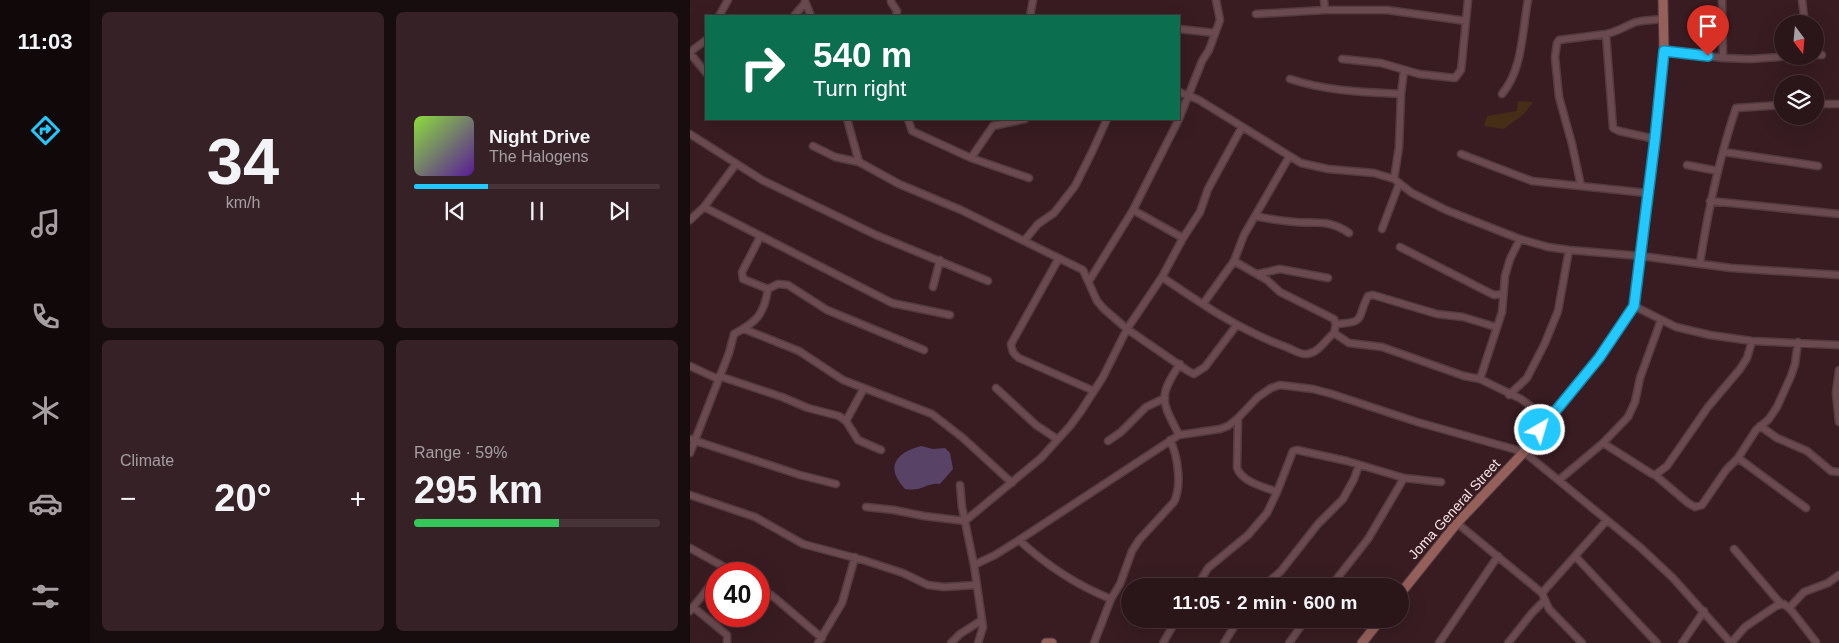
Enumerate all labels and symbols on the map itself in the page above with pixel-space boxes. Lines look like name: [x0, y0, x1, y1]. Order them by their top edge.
pin: [1687, 5, 1729, 56]
north arrow: [1774, 15, 1824, 65]
position arrow: [1513, 403, 1565, 455]
street label: Joma General Street: [1405, 456, 1503, 562]
speed limit sign: 40: [705, 562, 770, 627]

